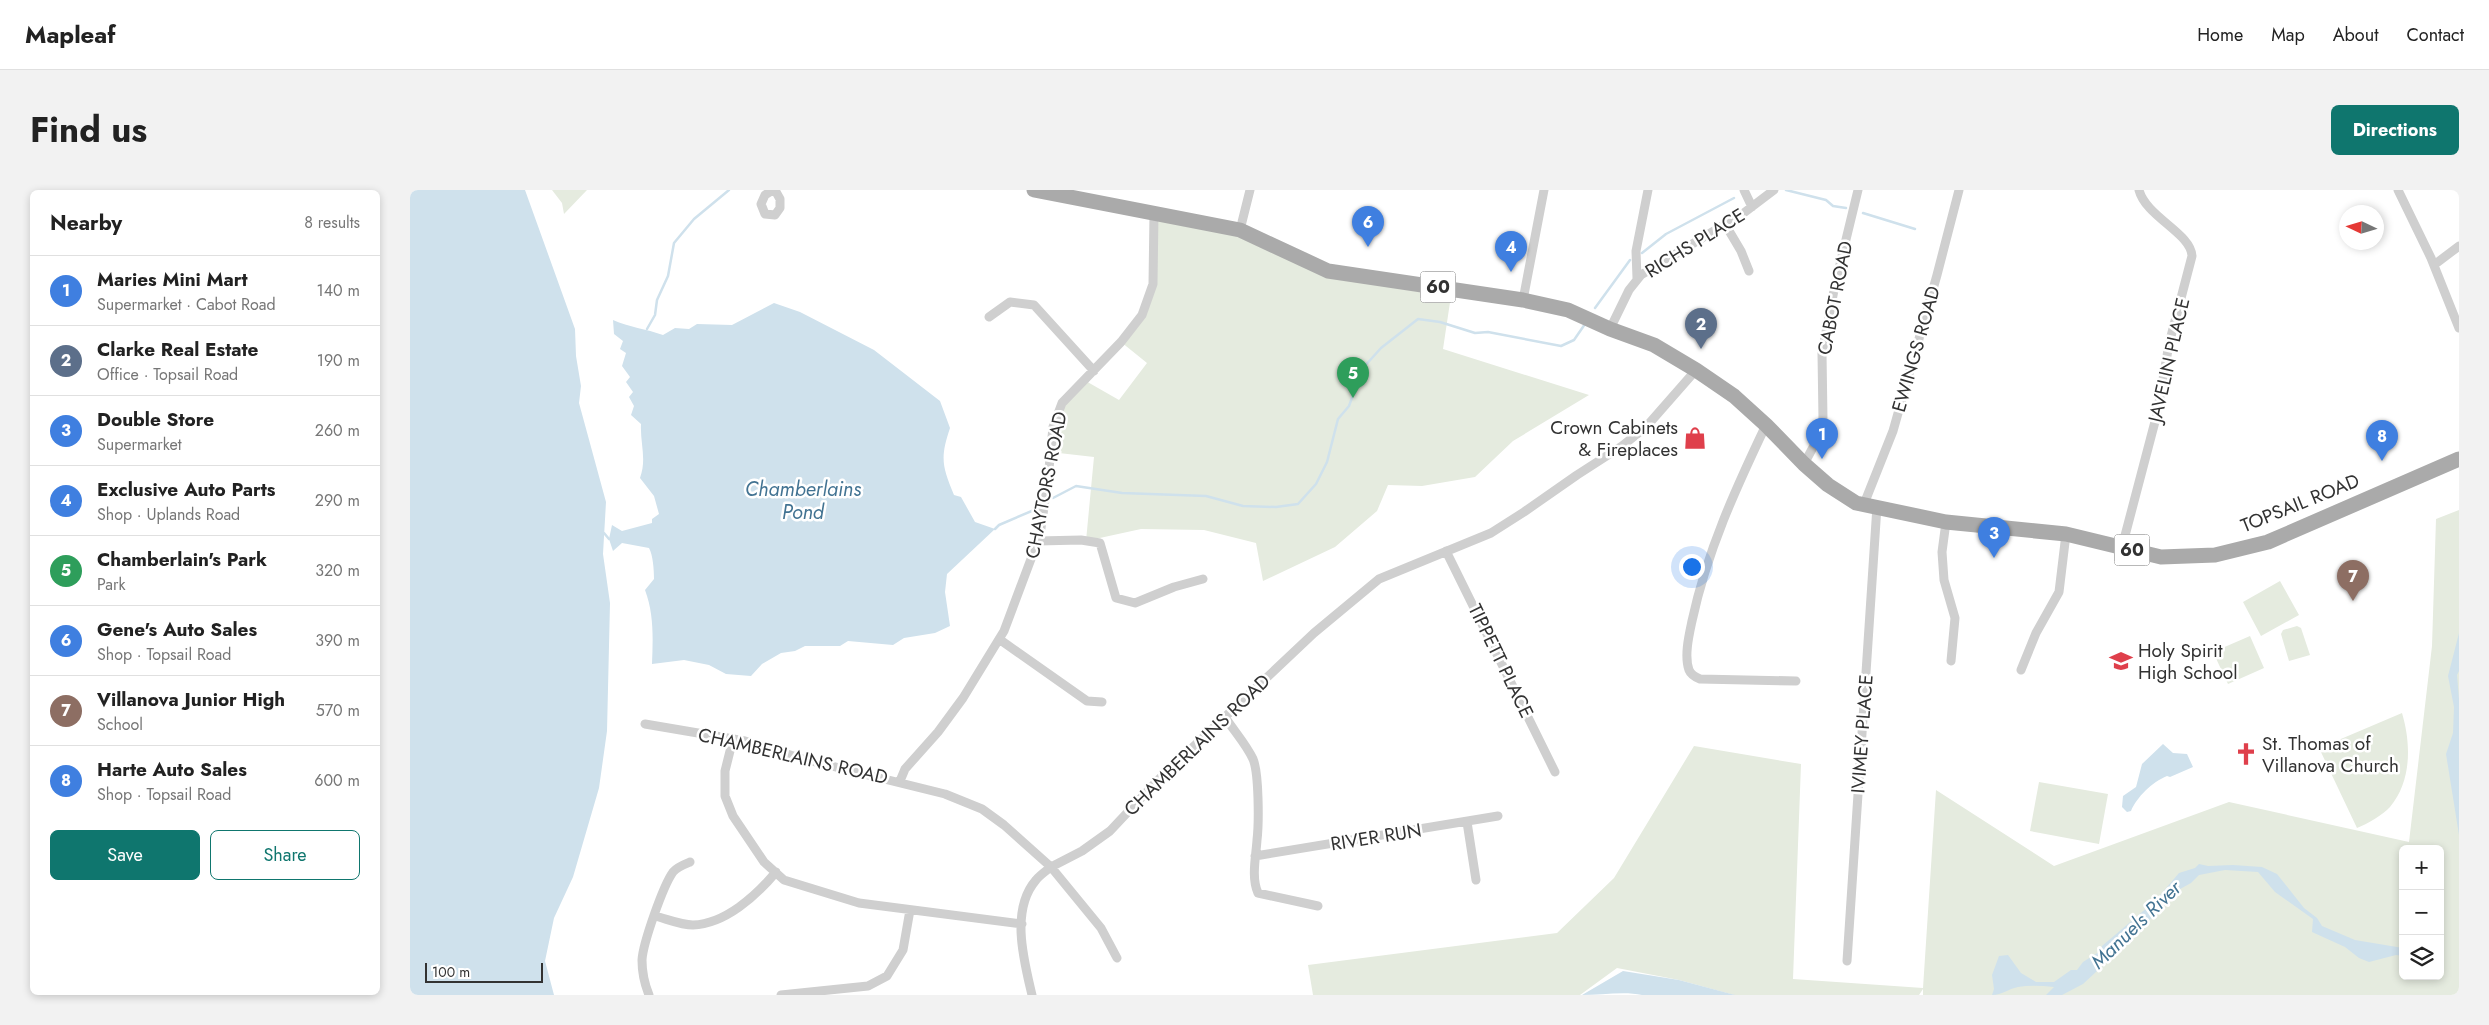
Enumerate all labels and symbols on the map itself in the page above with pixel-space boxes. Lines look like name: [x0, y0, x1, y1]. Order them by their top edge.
street label: RICHS PLACE: [1640, 202, 1750, 284]
north arrow: [2339, 205, 2384, 250]
pin: 6: [1352, 206, 1384, 247]
pin: 4: [1495, 231, 1527, 272]
street label: CABOT ROAD: [1811, 239, 1859, 357]
road number: 60: [1420, 271, 1456, 302]
street label: EWINGS ROAD: [1885, 283, 1947, 415]
street label: JAVELIN PLACE: [2141, 295, 2196, 428]
pin: 2: [1685, 308, 1717, 349]
pin: 5: [1337, 357, 1369, 398]
street label: CHAYTORS ROAD: [1019, 409, 1074, 561]
place label: Crown Cabinets & Fireplaces: [1550, 414, 1678, 463]
pin: 1: [1806, 418, 1838, 459]
pin: 8: [2366, 420, 2398, 461]
shop icon: Crown Cabinets & Fireplaces: [1682, 425, 1708, 451]
street label: TOPSAIL ROAD: [2237, 467, 2363, 539]
water label: Chamberlains Pond: [745, 475, 861, 527]
pin: 3: [1978, 517, 2010, 558]
road number: 60: [2114, 534, 2150, 566]
your location: [1679, 554, 1705, 580]
pin: 7: [2337, 560, 2369, 601]
street label: TIPPETT PLACE: [1462, 600, 1540, 722]
place label: Holy Spirit High School: [2138, 637, 2238, 686]
school or university icon: Holy Spirit High School: [2108, 648, 2134, 674]
street label: CHAMBERLAINS ROAD: [1118, 668, 1276, 822]
street label: IVIMEY PLACE: [1844, 674, 1880, 794]
street label: CHAMBERLAINS ROAD: [695, 721, 891, 791]
place label: St. Thomas of Villanova Church: [2262, 730, 2399, 779]
church icon: St. Thomas of Villanova Church: [2233, 741, 2259, 767]
street label: RIVER RUN: [1329, 816, 1423, 858]
water label: Manuels River: [2084, 873, 2189, 976]
scale bar: [425, 960, 542, 983]

